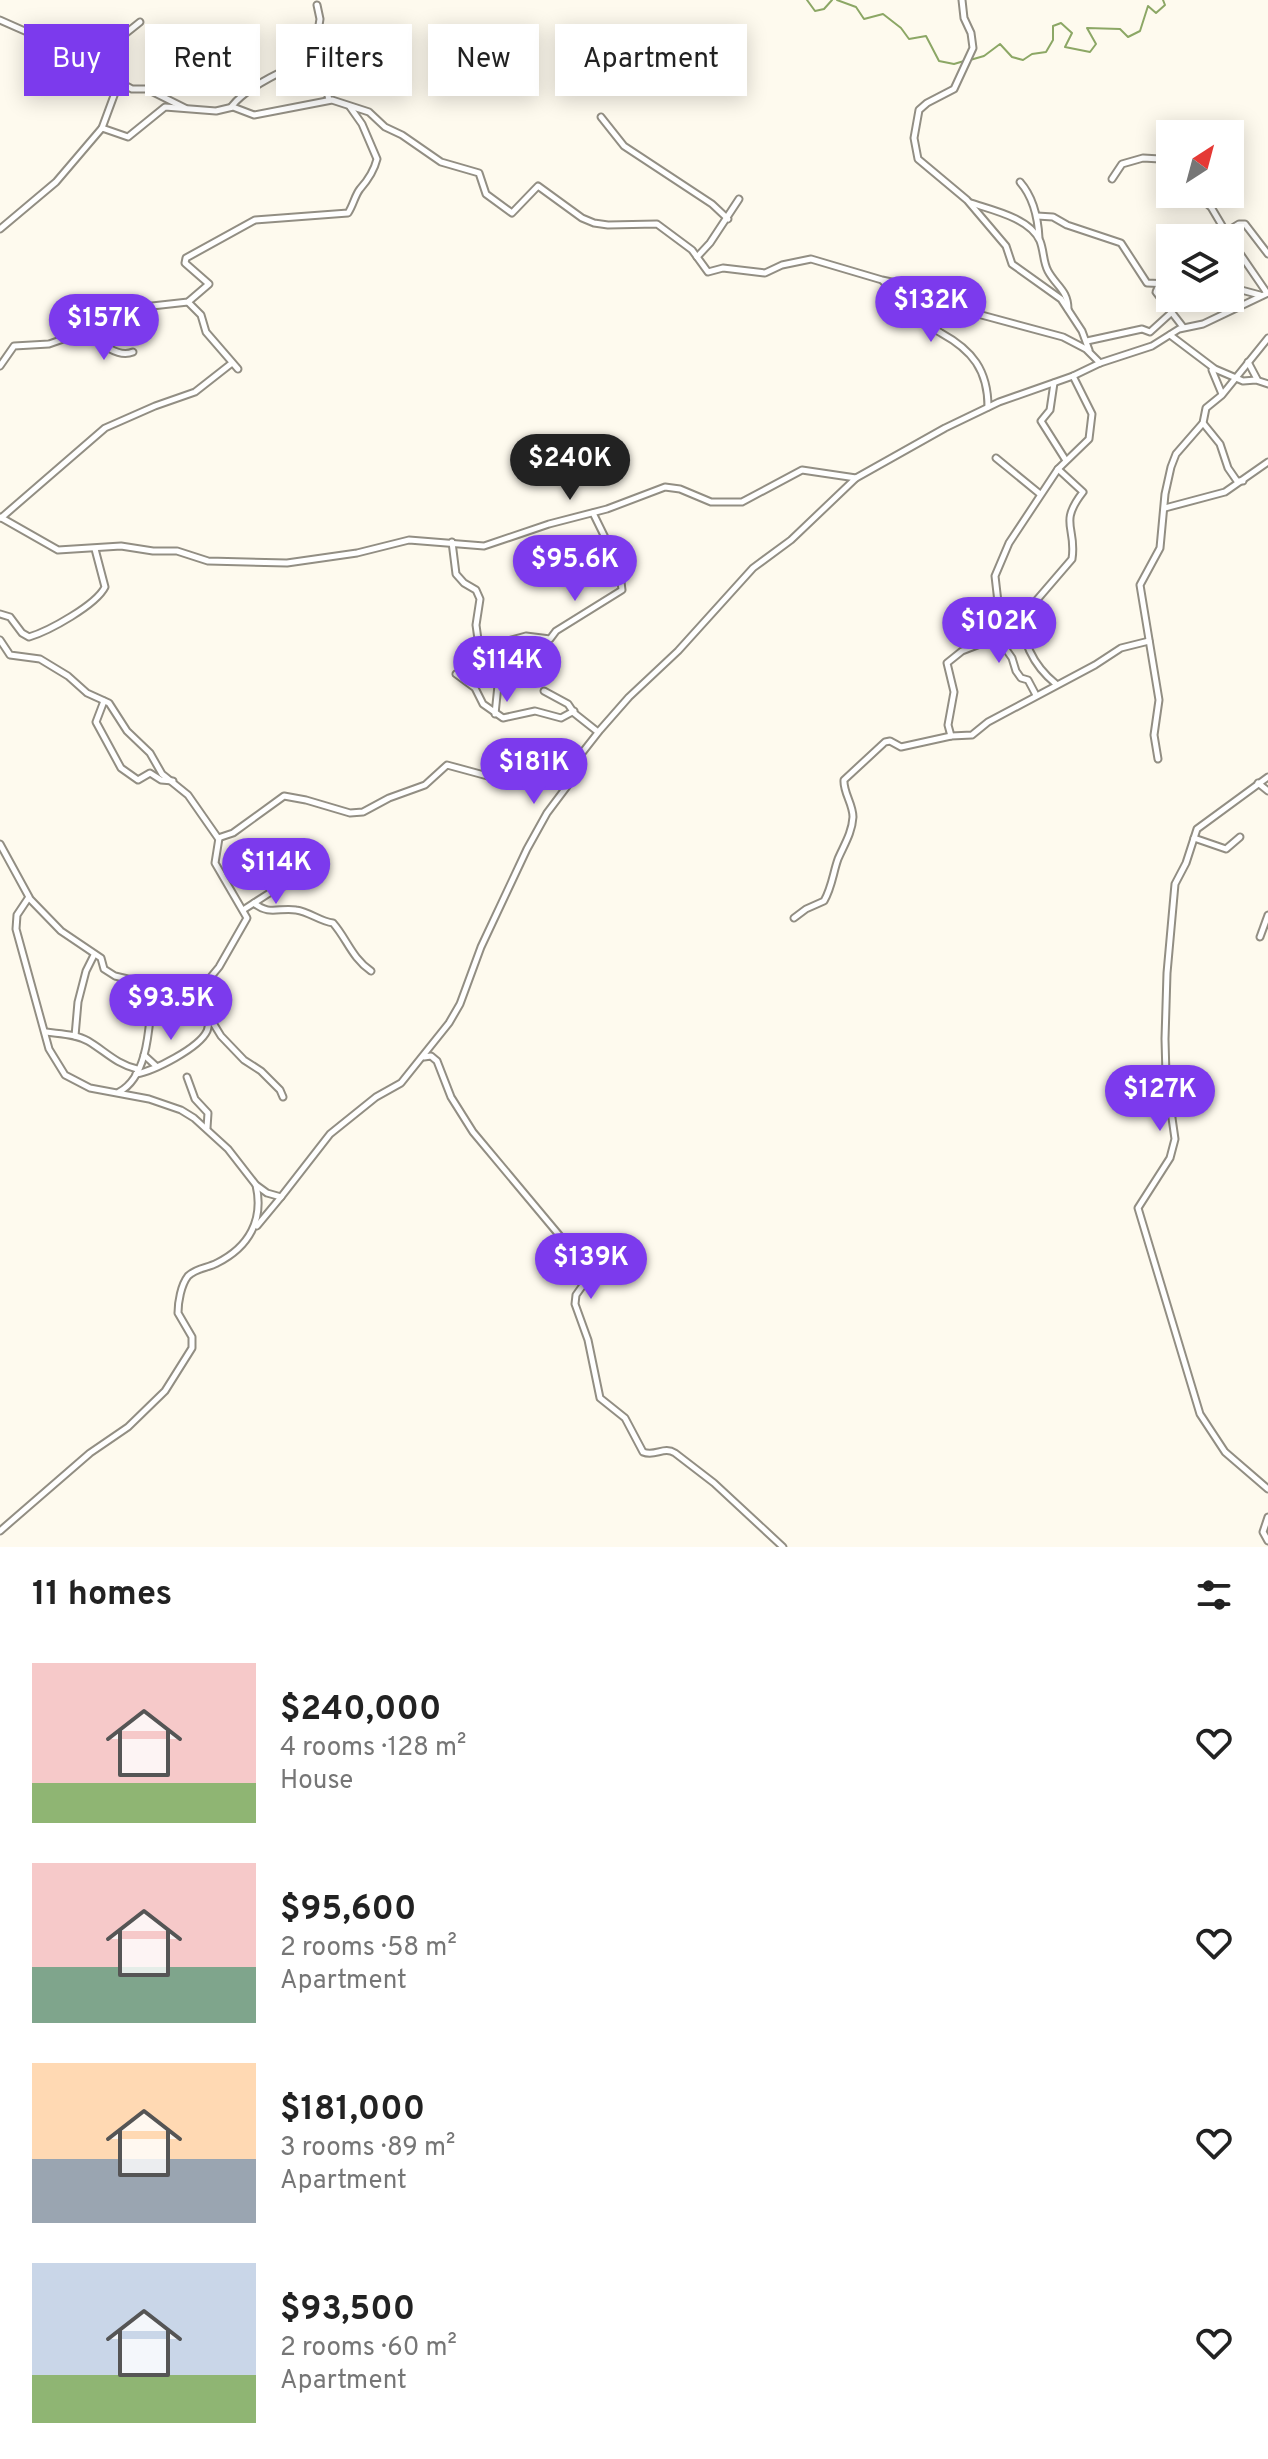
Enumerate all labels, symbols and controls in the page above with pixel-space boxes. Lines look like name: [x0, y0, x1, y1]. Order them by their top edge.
chip: Buy: [24, 24, 129, 96]
chip: Rent: [145, 24, 260, 96]
chip: Filters: [276, 24, 412, 96]
chip: New: [428, 24, 539, 96]
chip: Apartment: [555, 24, 747, 96]
north arrow: [1156, 120, 1244, 208]
map controls: [1156, 120, 1244, 312]
button: layers: [1156, 224, 1244, 312]
pin: $132K: [875, 276, 987, 344]
text: $132K: [893, 285, 969, 318]
pin: $157K: [48, 294, 160, 362]
text: $157K: [67, 303, 141, 336]
pin: $240K: [514, 434, 626, 502]
text: $240K: [528, 443, 612, 476]
pin: $95.6K: [510, 535, 640, 603]
text: $95.6K: [531, 544, 619, 577]
pin: $102K: [943, 597, 1055, 665]
text: $102K: [960, 606, 1038, 639]
pin: $114K: [451, 636, 563, 704]
text: $114K: [471, 645, 543, 678]
pin: $181K: [478, 738, 590, 806]
text: $181K: [498, 747, 570, 780]
pin: $114K: [220, 838, 332, 906]
text: $114K: [240, 847, 312, 880]
pin: $93.5K: [106, 974, 236, 1042]
text: $93.5K: [127, 983, 215, 1016]
pin: $127K: [1104, 1065, 1216, 1133]
text: $127K: [1123, 1074, 1197, 1107]
pin: $139K: [535, 1233, 647, 1301]
text: $139K: [553, 1242, 629, 1275]
icon: filters: [1192, 1573, 1236, 1617]
text: 11 homes: [32, 1574, 172, 1617]
text: $240,000: [280, 1689, 441, 1732]
icon: home: [96, 1695, 192, 1791]
icon: heart: [1192, 1721, 1236, 1765]
text: 4 rooms · 128 m²: [280, 1732, 467, 1765]
text: House: [280, 1765, 353, 1798]
text: $95,600: [280, 1889, 416, 1932]
icon: home: [96, 1895, 192, 1991]
icon: heart: [1192, 1921, 1236, 1965]
text: 2 rooms · 58 m²: [280, 1932, 457, 1965]
text: Apartment: [280, 1965, 407, 1998]
text: $181,000: [280, 2089, 425, 2132]
icon: home: [96, 2095, 192, 2191]
icon: heart: [1192, 2121, 1236, 2165]
text: 3 rooms · 89 m²: [280, 2132, 455, 2165]
text: Apartment: [280, 2165, 407, 2198]
text: $93,500: [280, 2289, 415, 2332]
icon: home: [96, 2295, 192, 2391]
icon: heart: [1192, 2321, 1236, 2365]
text: 2 rooms · 60 m²: [280, 2332, 457, 2365]
text: Apartment: [280, 2365, 407, 2398]

